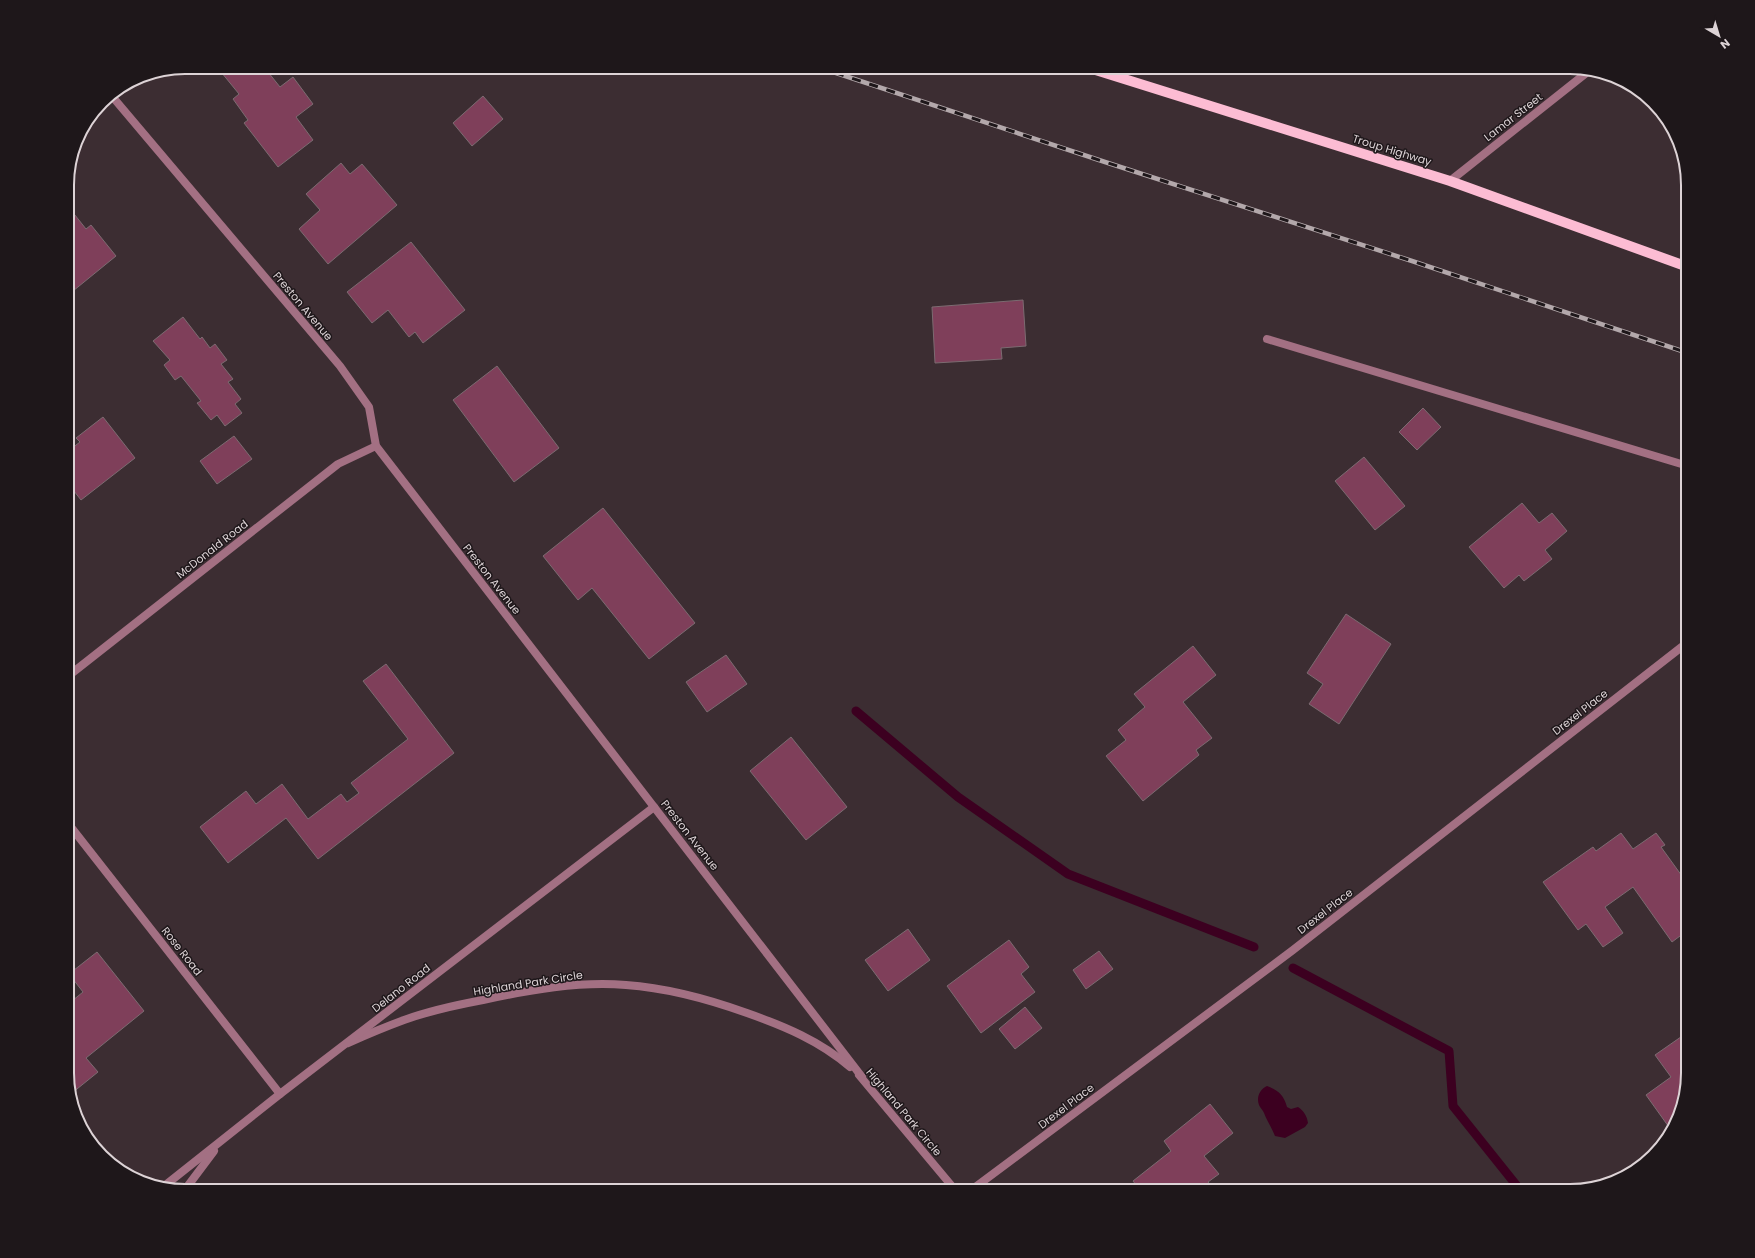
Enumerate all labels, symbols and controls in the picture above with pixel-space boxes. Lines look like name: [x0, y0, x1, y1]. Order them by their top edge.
north arrow: [1699, 16, 1739, 56]
text: N: [1717, 35, 1733, 53]
street label: Lamar Street: [1480, 89, 1546, 145]
street label: Troup Highway: [1350, 130, 1434, 170]
street label: Preston Avenue: [269, 268, 337, 344]
street label: McDonald Road: [173, 516, 251, 582]
street label: Preston Avenue: [459, 540, 525, 618]
street label: Drexel Place: [1549, 685, 1611, 739]
street label: Preston Avenue: [657, 796, 723, 874]
street label: Drexel Place: [1294, 884, 1356, 938]
street label: Rose Road: [158, 923, 206, 979]
street label: Delano Road: [368, 960, 434, 1016]
street label: Highland Park Circle: [472, 966, 584, 1000]
street label: Highland Park Circle: [862, 1065, 946, 1160]
street label: Drexel Place: [1035, 1080, 1097, 1132]

